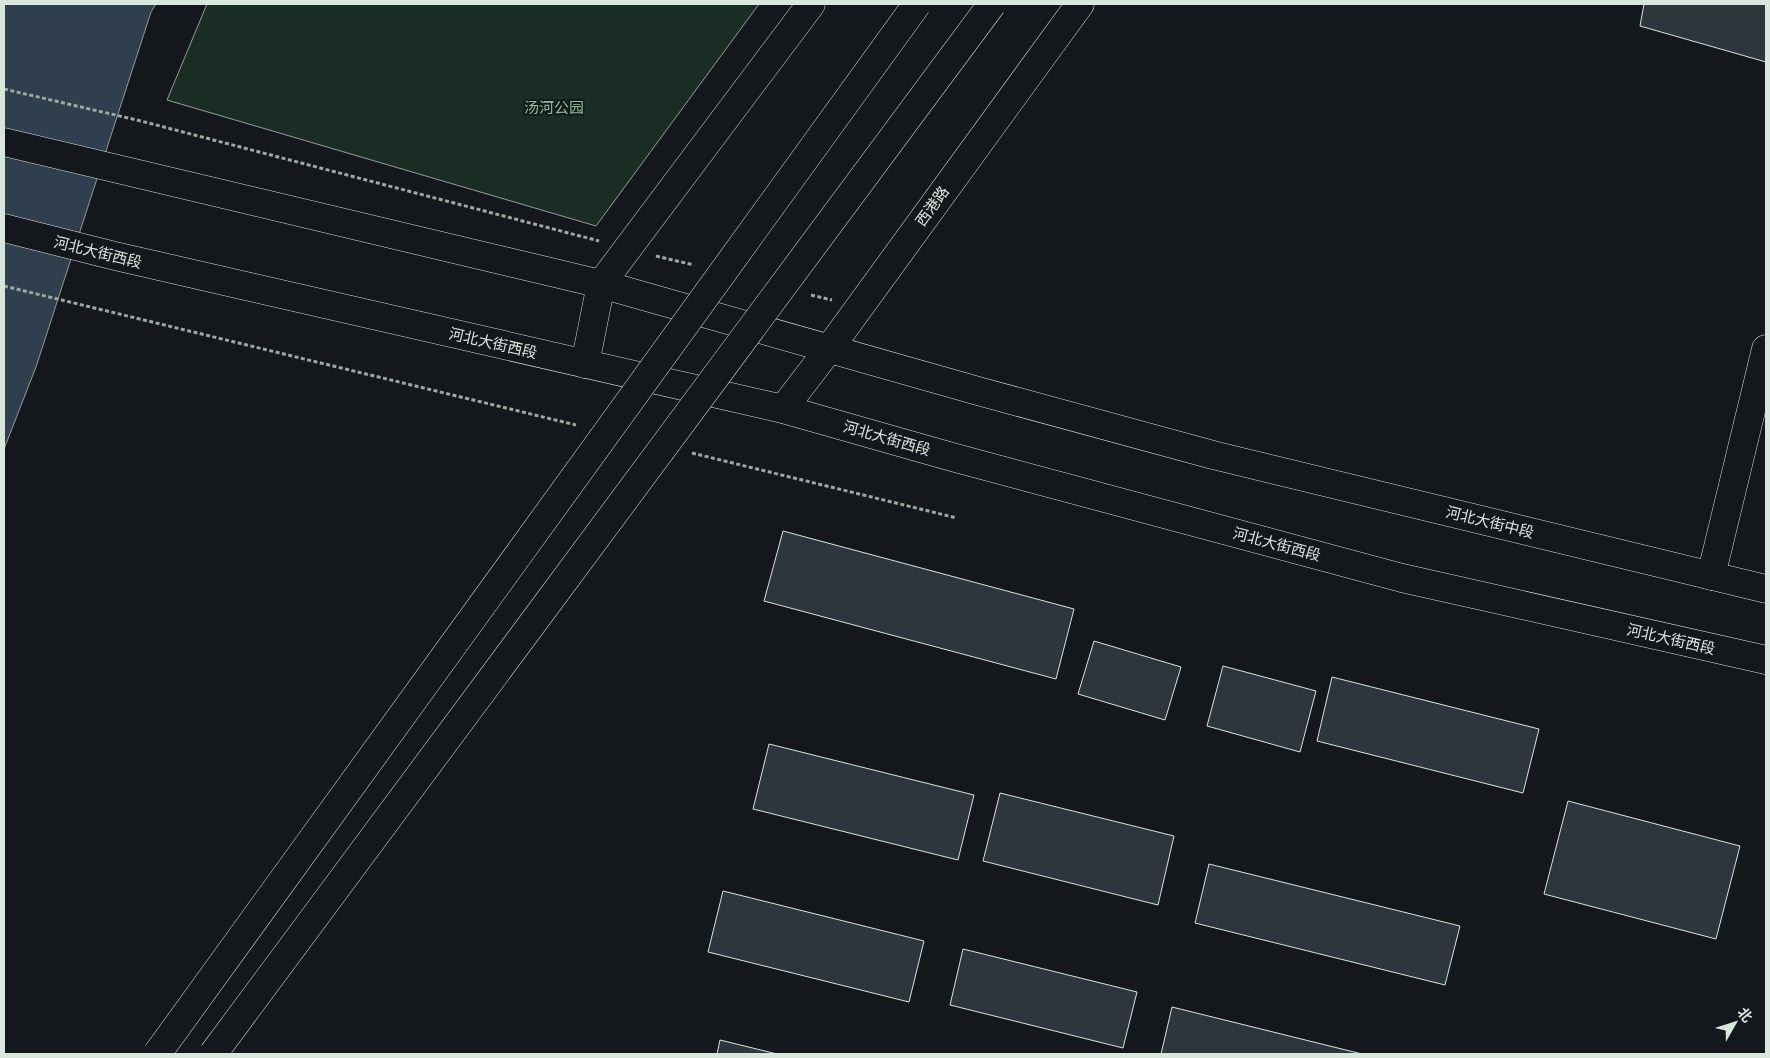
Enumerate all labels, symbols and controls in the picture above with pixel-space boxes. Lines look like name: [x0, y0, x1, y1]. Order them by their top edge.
park label: 汤河公园: [524, 96, 584, 119]
street label: 西港路: [909, 181, 955, 231]
street label: 河北大街西段: [52, 230, 144, 274]
street label: 河北大街西段: [447, 322, 539, 364]
street label: 河北大街西段: [841, 415, 933, 461]
street label: 河北大街中段: [1444, 500, 1536, 544]
street label: 河北大街西段: [1231, 521, 1323, 567]
street label: 河北大街西段: [1625, 618, 1717, 660]
north arrow: [1710, 998, 1760, 1048]
text: 北: [1733, 1002, 1758, 1027]

